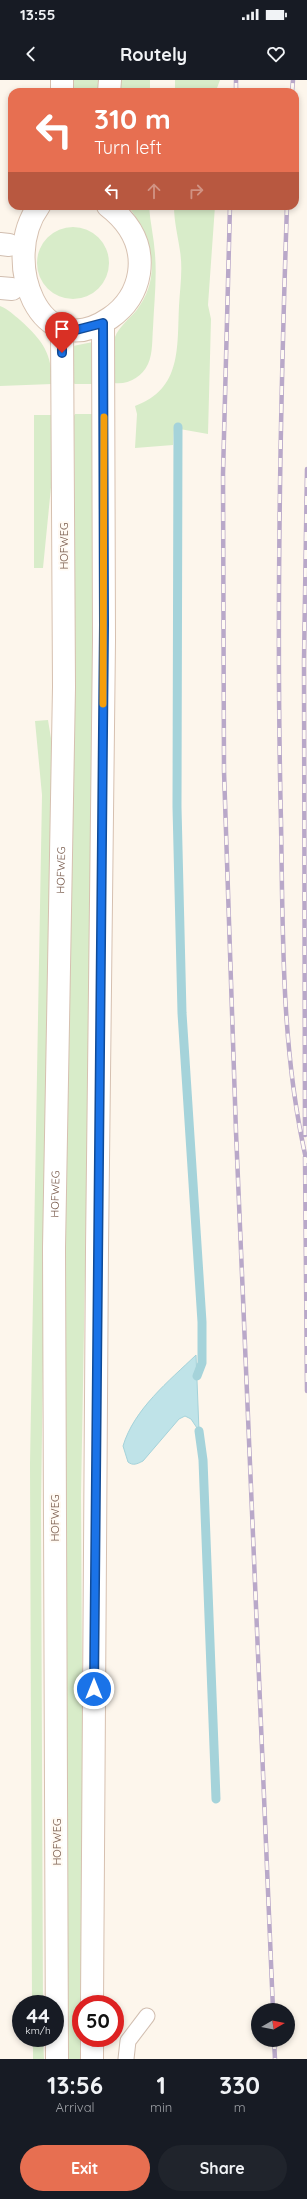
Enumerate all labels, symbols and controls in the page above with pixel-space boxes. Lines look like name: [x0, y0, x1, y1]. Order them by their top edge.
text: 13:55: [20, 5, 55, 24]
icon: back: [20, 43, 42, 65]
text: Routely: [120, 43, 187, 66]
icon: heart: [265, 43, 287, 65]
text: 310 m: [94, 101, 171, 136]
icon: left: [28, 104, 80, 156]
text: Turn left: [94, 136, 162, 159]
icon: left: [101, 180, 123, 202]
icon: ahead: [143, 180, 165, 202]
icon: right: [185, 180, 207, 202]
pin: [45, 312, 79, 353]
icon: arrive: [51, 318, 73, 340]
street label: HOFWEG: [57, 522, 71, 570]
street label: HOFWEG: [53, 846, 68, 894]
street label: HOFWEG: [48, 1170, 62, 1218]
street label: HOFWEG: [48, 1494, 62, 1542]
position arrow: [73, 1668, 115, 1710]
street label: HOFWEG: [50, 1818, 64, 1866]
speed limit sign: 50: [72, 1995, 124, 2047]
text: 44: [26, 2003, 50, 2028]
north arrow: [251, 2003, 295, 2047]
map controls: [251, 2003, 295, 2047]
text: km/h: [25, 2024, 51, 2037]
text: 13:56: [47, 2070, 103, 2100]
text: 1: [157, 2070, 166, 2100]
text: 330: [219, 2070, 260, 2100]
text: Arrival: [56, 2099, 95, 2115]
text: min: [150, 2099, 172, 2115]
text: m: [234, 2099, 246, 2115]
button: Exit: [20, 2145, 150, 2191]
button: Share: [158, 2145, 287, 2191]

